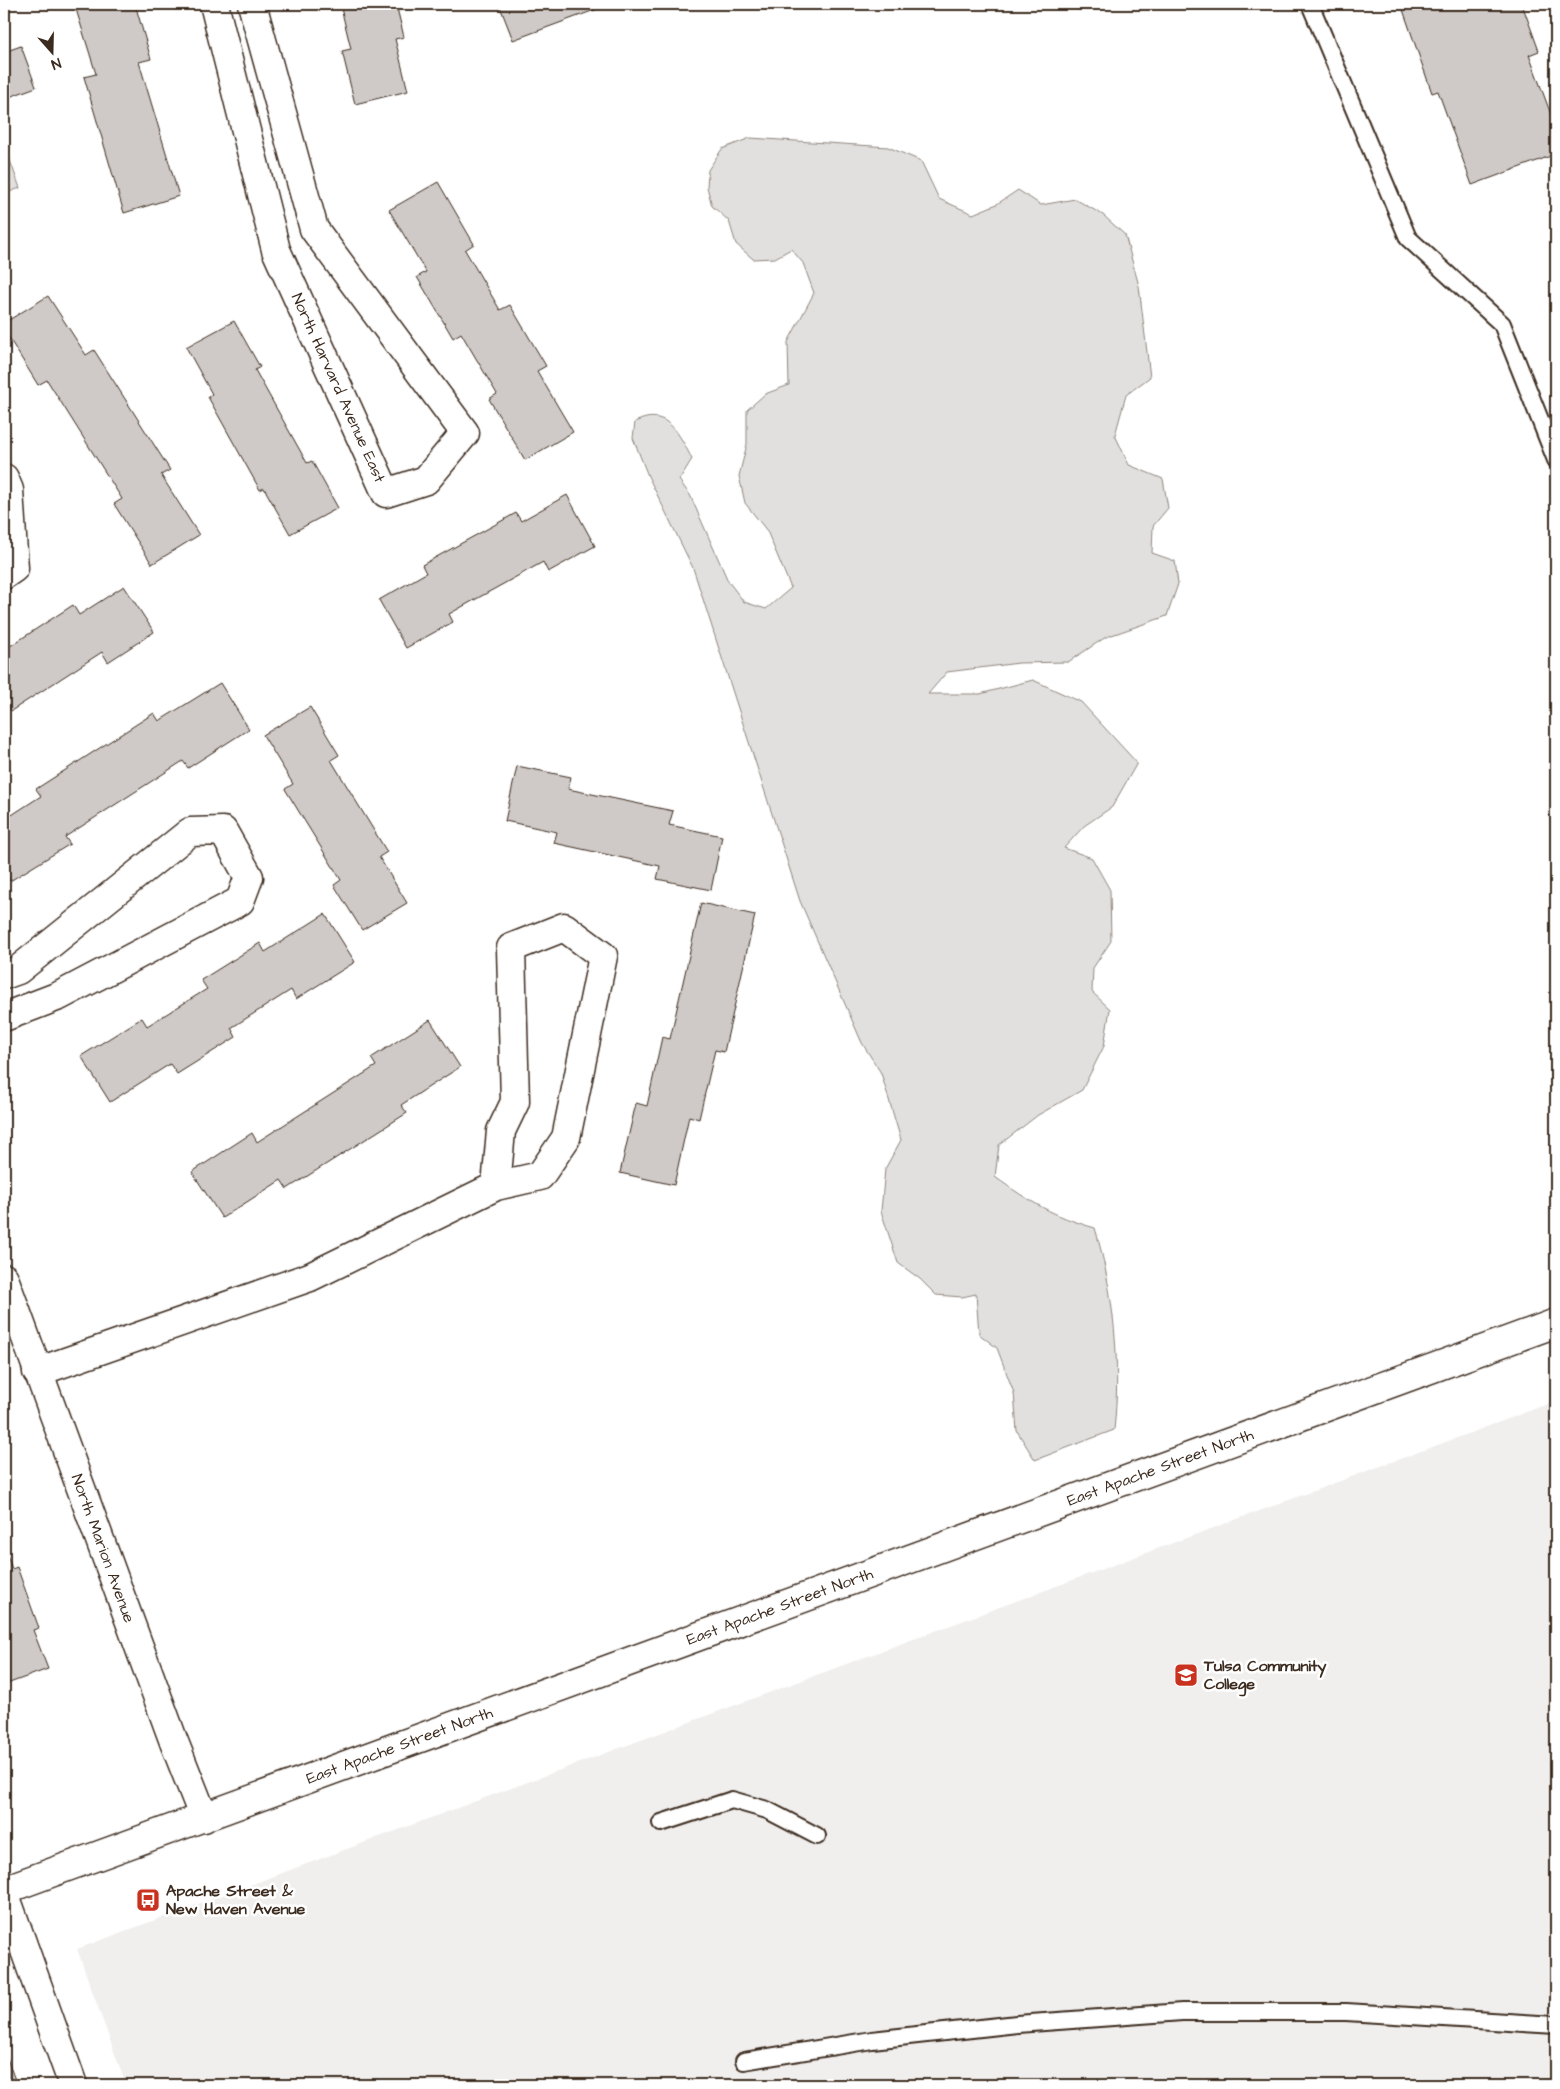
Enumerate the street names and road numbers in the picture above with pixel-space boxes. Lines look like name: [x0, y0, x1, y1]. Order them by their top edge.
street label: North Harvard Avenue East: [286, 290, 391, 487]
street label: East Apache Street North: [1064, 1423, 1257, 1512]
street label: North Marion Avenue: [66, 1471, 140, 1626]
street label: East Apache Street North: [684, 1562, 876, 1651]
street label: East Apache Street North: [303, 1701, 496, 1790]

